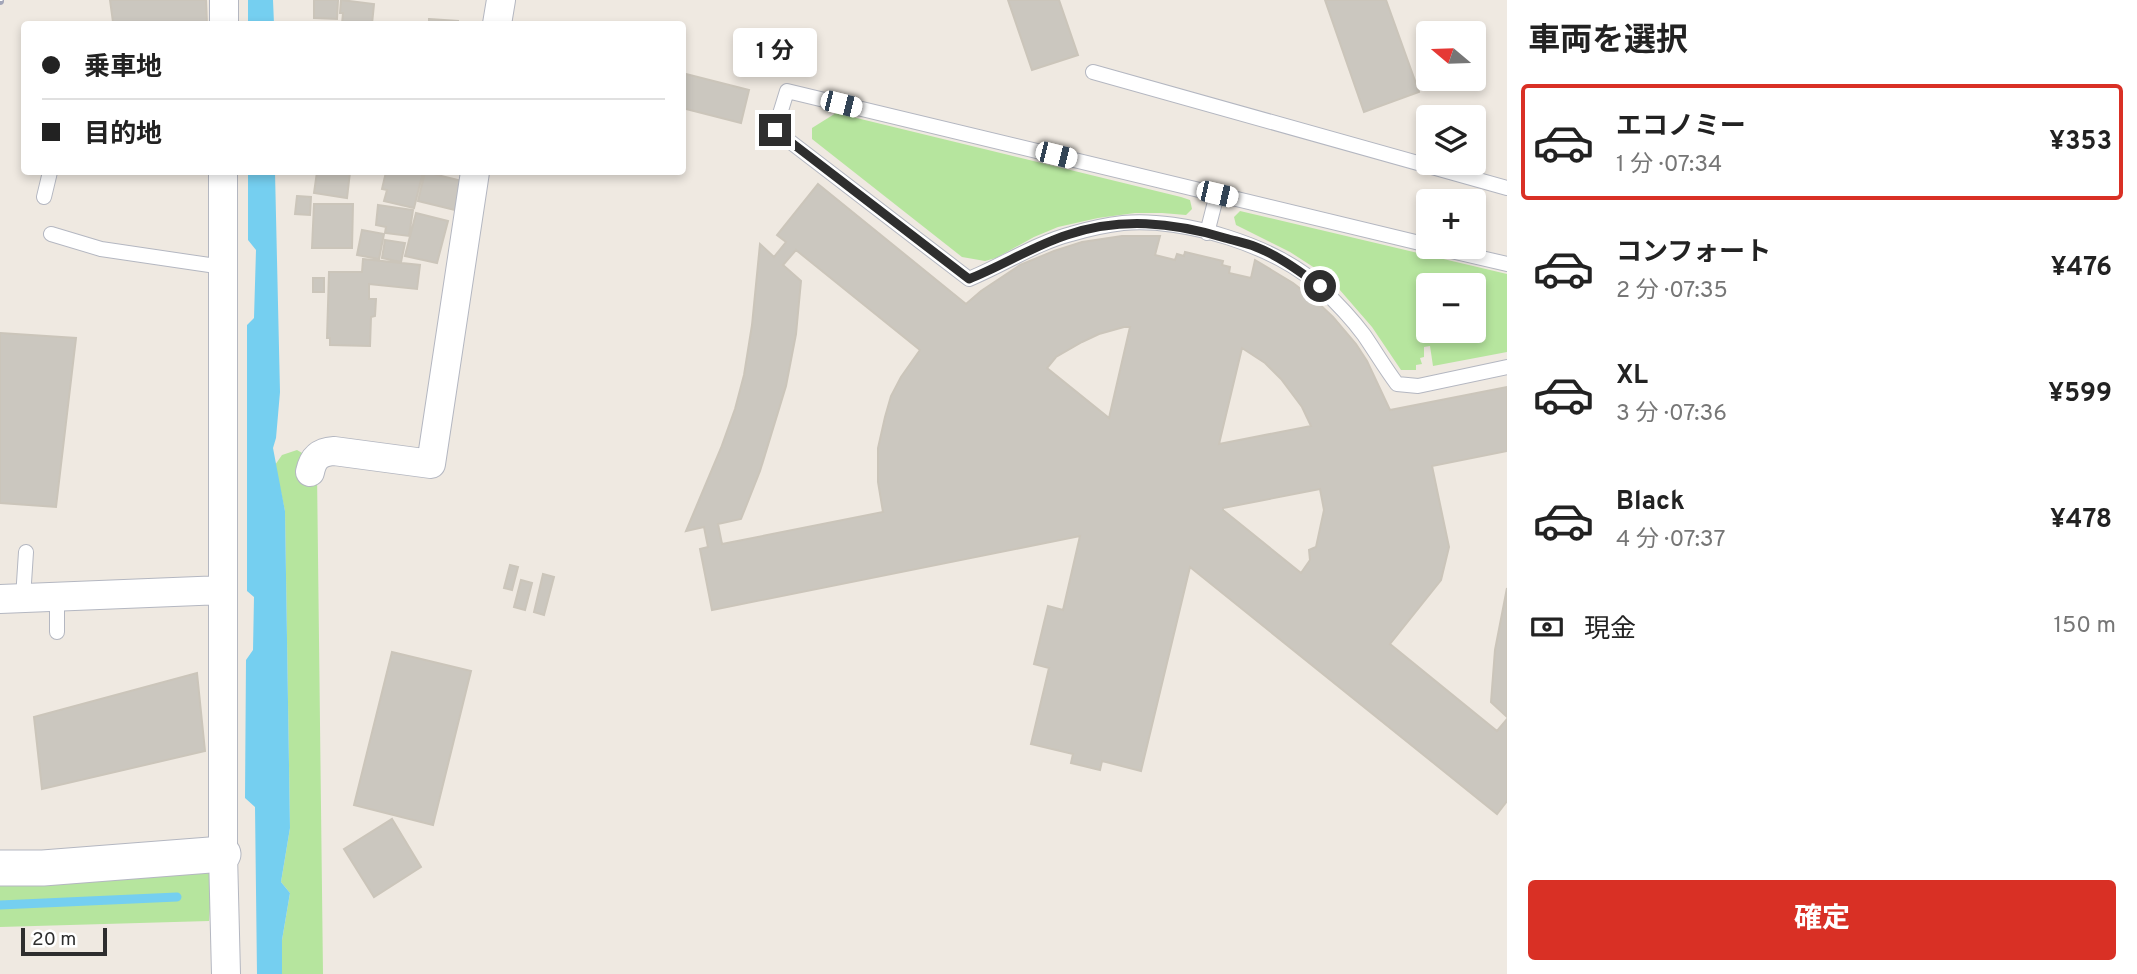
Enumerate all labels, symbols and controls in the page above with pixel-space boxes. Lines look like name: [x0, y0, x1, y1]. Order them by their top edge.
north arrow: [1416, 21, 1486, 91]
map controls: [1416, 21, 1486, 343]
text: 車両を選択: [1528, 22, 1688, 62]
callout: 1 分: [733, 29, 817, 78]
text: 1 分: [756, 38, 794, 67]
text: 乗車地: [84, 52, 162, 85]
car: [819, 89, 864, 119]
button: layers: [1416, 105, 1486, 175]
icon: car: [1532, 111, 1595, 174]
text: エコノミー: [1616, 111, 1746, 144]
route end: [759, 114, 791, 146]
text: 目的地: [84, 119, 162, 152]
text: ¥353: [2049, 126, 2112, 159]
car: [1034, 140, 1079, 170]
text: 1 分 · 07:34: [1616, 151, 1722, 180]
car: [1195, 179, 1240, 209]
button: +: [1416, 189, 1486, 259]
icon: car: [1532, 237, 1595, 300]
text: コンフォート: [1616, 237, 1771, 270]
text: ¥476: [2051, 252, 2112, 285]
route start: [1304, 270, 1336, 302]
button: −: [1416, 273, 1486, 343]
text: 2 分 · 07:35: [1616, 277, 1728, 306]
text: XL: [1616, 360, 1648, 393]
icon: car: [1532, 363, 1595, 426]
text: ¥599: [2048, 378, 2112, 411]
text: 3 分 · 07:36: [1616, 400, 1727, 429]
text: Black: [1616, 486, 1685, 519]
icon: car: [1532, 489, 1595, 552]
text: ¥478: [2050, 504, 2112, 537]
text: 4 分 · 07:37: [1616, 526, 1725, 555]
icon: cash: [1528, 608, 1566, 646]
text: 150 m: [2054, 612, 2116, 641]
text: 現金: [1584, 614, 1636, 647]
button: 確定: [1528, 880, 2116, 960]
scale bar: [21, 925, 107, 957]
text: 20 m: [32, 928, 76, 952]

